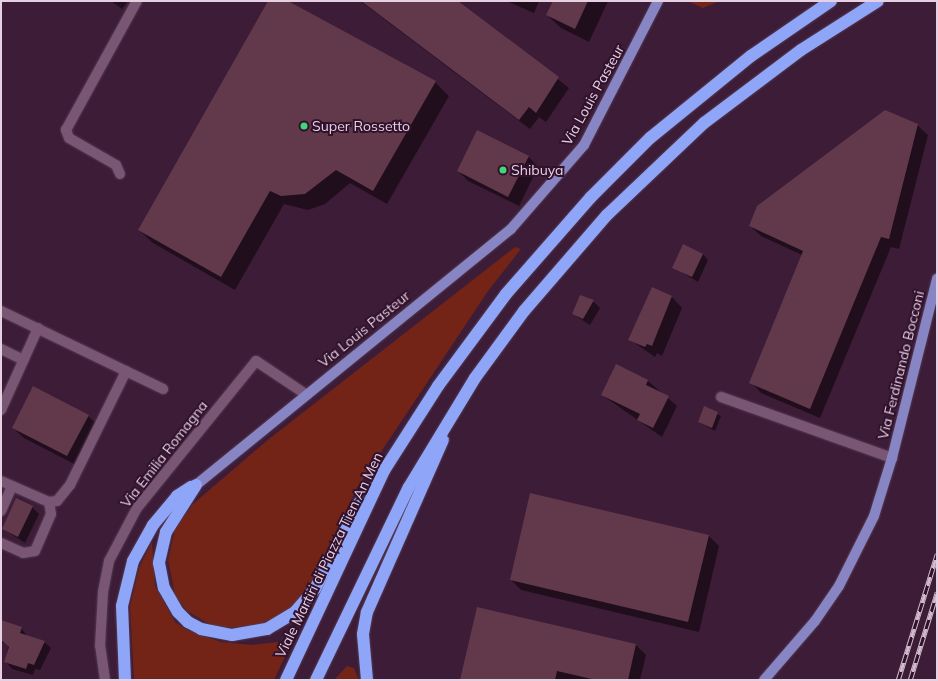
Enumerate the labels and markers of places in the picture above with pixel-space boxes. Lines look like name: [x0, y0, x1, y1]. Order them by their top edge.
place label: Super Rossetto: [312, 118, 410, 134]
marker: Super Rossetto: [299, 121, 309, 131]
place label: Shibuya: [511, 162, 563, 178]
marker: Shibuya: [498, 165, 508, 175]

